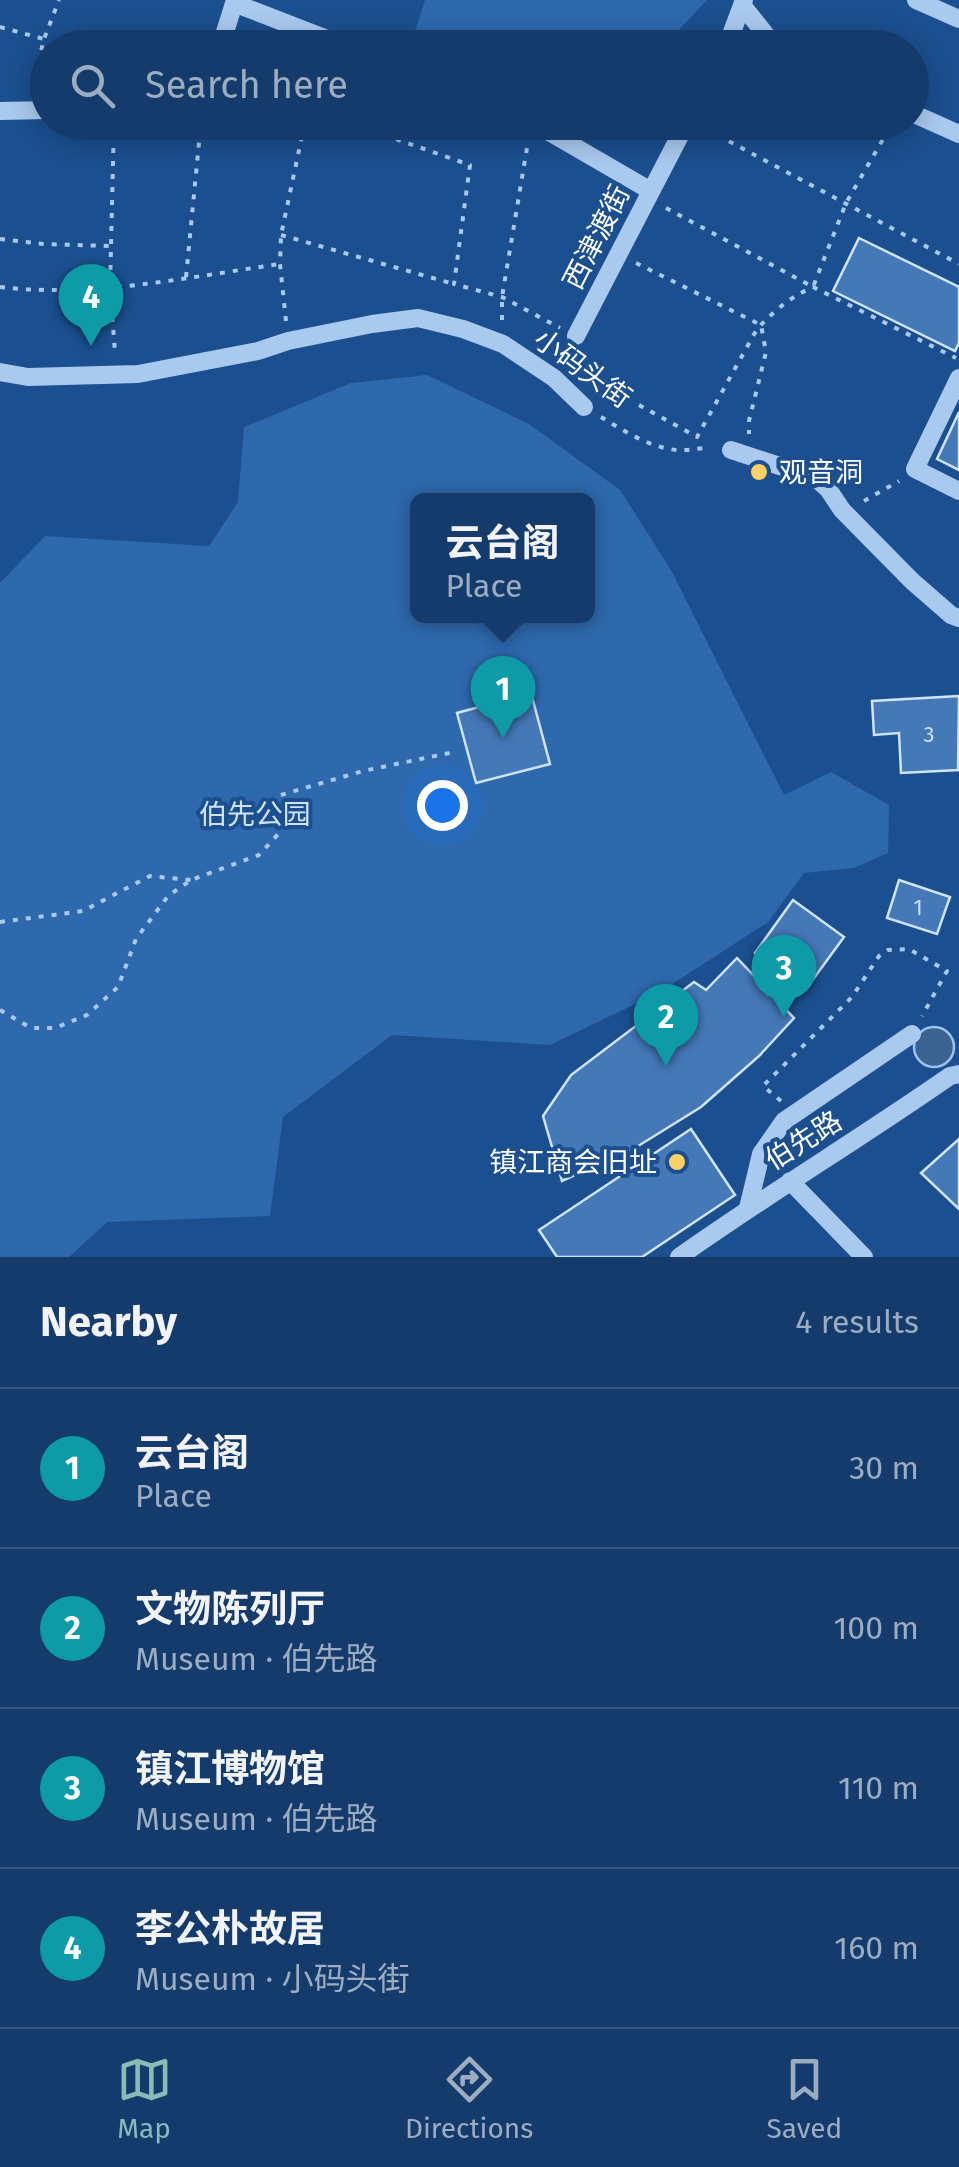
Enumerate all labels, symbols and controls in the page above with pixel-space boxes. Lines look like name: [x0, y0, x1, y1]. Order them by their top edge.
search box: [30, 30, 929, 140]
icon: search: [65, 58, 120, 113]
text: Search here: [145, 62, 348, 108]
street label: 西津渡街: [556, 180, 637, 295]
pin: 4: [58, 264, 124, 346]
street label: 小码头街: [528, 322, 638, 415]
place label: 观音洞: [779, 456, 863, 489]
marker: 观音洞: [748, 461, 770, 483]
popup: [410, 493, 595, 623]
text: 云台阁: [445, 520, 560, 566]
text: Place: [445, 567, 522, 605]
pin: 1: [470, 656, 536, 738]
house number: 3: [924, 721, 934, 748]
your location: [417, 780, 468, 831]
park label: 伯先公园: [199, 798, 311, 831]
house number: 1: [913, 894, 923, 921]
pin: 3: [752, 934, 816, 1017]
pin: 2: [634, 984, 698, 1066]
street label: 伯先路: [759, 1104, 848, 1177]
place label: 镇江商会旧址: [489, 1146, 657, 1179]
marker: 镇江商会旧址: [666, 1151, 688, 1173]
text: Nearby: [40, 1297, 177, 1347]
text: 4 results: [795, 1303, 919, 1341]
text: 云台阁: [135, 1430, 249, 1476]
text: 1: [65, 1449, 80, 1487]
text: 30 m: [849, 1449, 919, 1487]
text: Place: [135, 1477, 212, 1515]
text: 文物陈列厅: [135, 1586, 325, 1632]
text: 2: [64, 1609, 81, 1647]
text: 100 m: [834, 1609, 919, 1647]
text: Museum · 伯先路: [135, 1640, 378, 1678]
text: 镇江博物馆: [135, 1746, 325, 1792]
text: 3: [64, 1769, 81, 1807]
text: 110 m: [838, 1769, 919, 1807]
text: Museum · 伯先路: [135, 1800, 378, 1838]
text: 李公朴故居: [135, 1906, 325, 1952]
text: 4: [63, 1929, 82, 1967]
text: 160 m: [834, 1929, 919, 1967]
text: Museum · 小码头街: [135, 1960, 410, 1998]
tab: Map: [117, 2052, 172, 2145]
tab: Directions: [405, 2052, 533, 2145]
tab: Saved: [767, 2052, 842, 2145]

